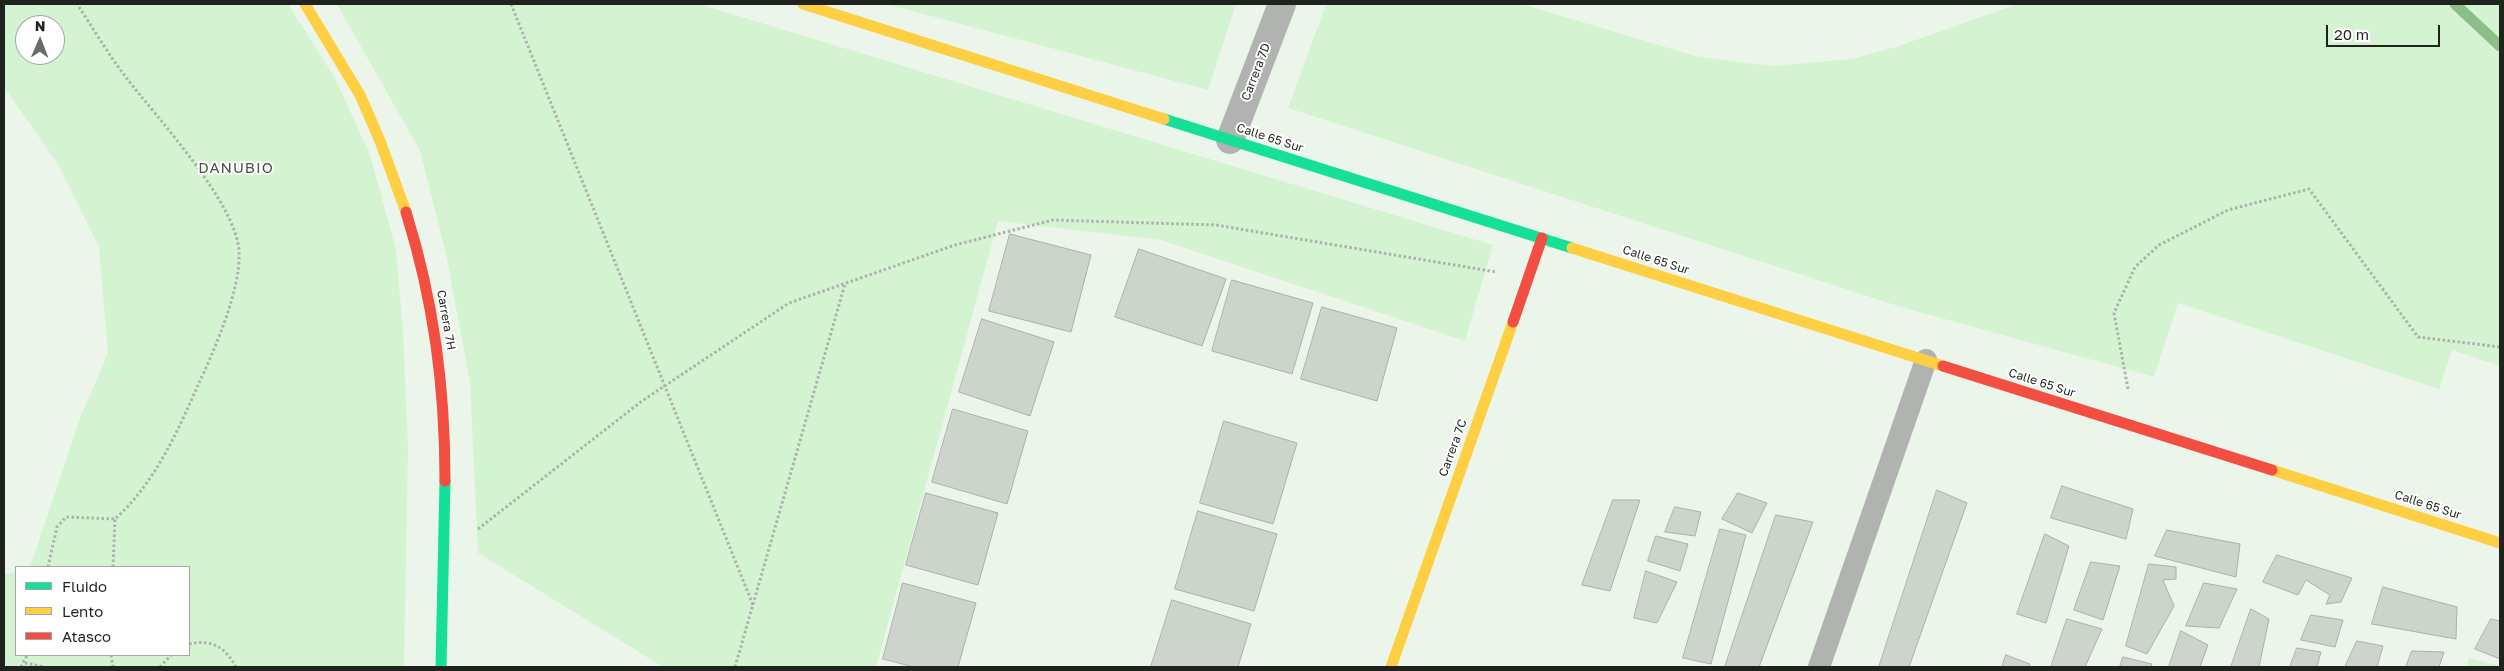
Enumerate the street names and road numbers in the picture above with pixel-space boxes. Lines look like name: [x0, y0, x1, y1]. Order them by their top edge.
street label: Carrera 7D: [1238, 41, 1274, 103]
street label: Calle 65 Sur: [1235, 120, 1305, 156]
street label: Calle 65 Sur: [1621, 242, 1691, 278]
street label: Carrera 7H: [434, 289, 458, 351]
street label: Calle 65 Sur: [2007, 365, 2077, 401]
street label: Carrera 7C: [1436, 417, 1470, 479]
street label: Calle 65 Sur: [2393, 487, 2463, 523]

